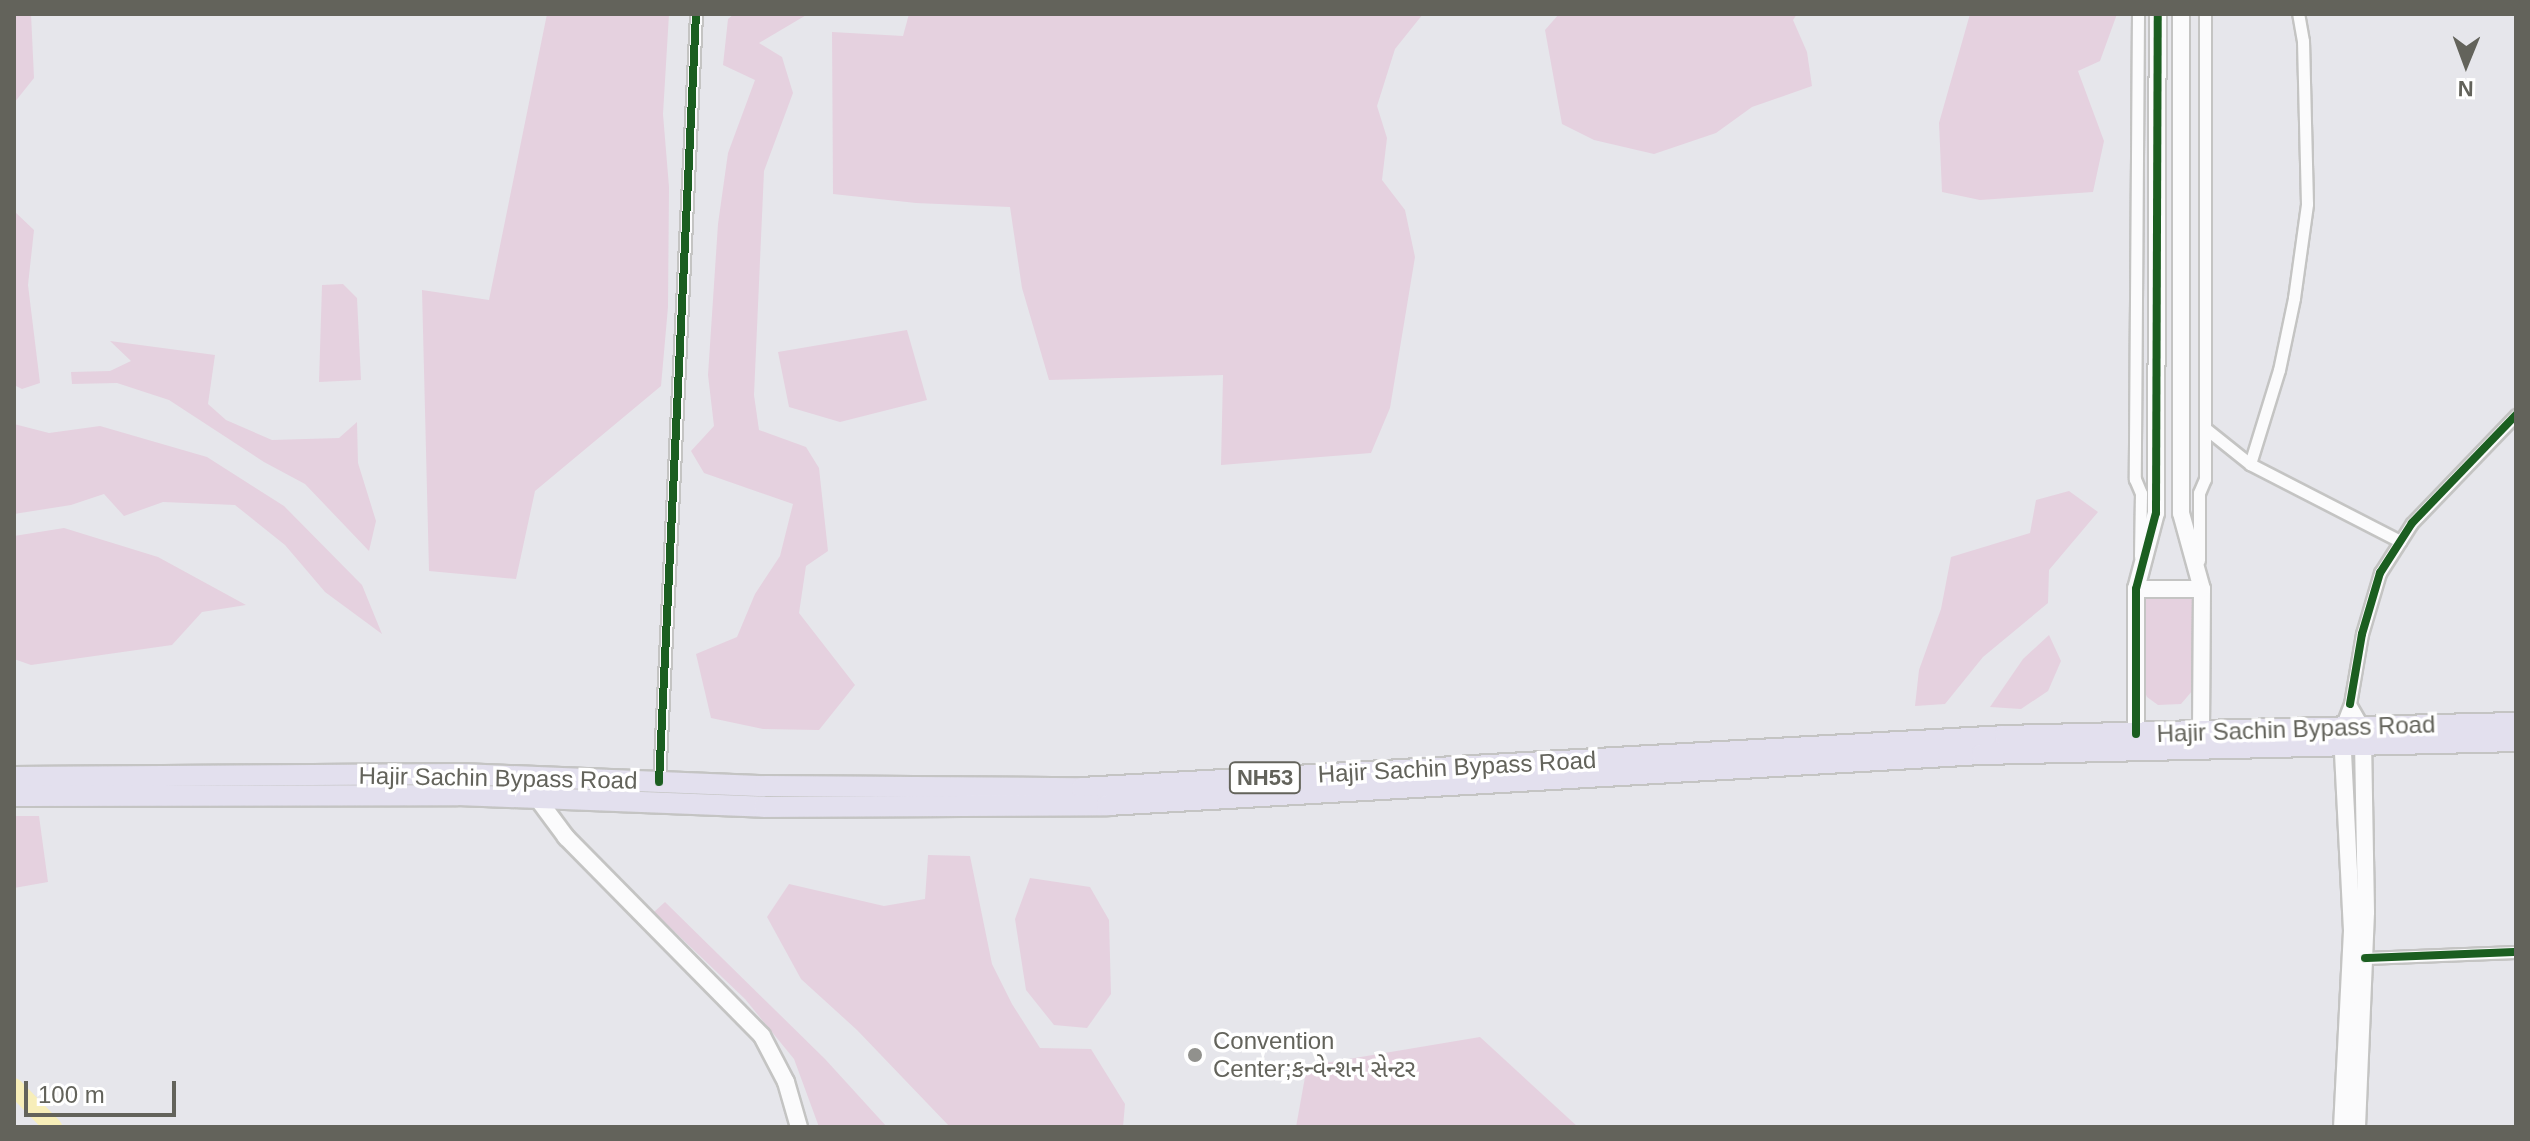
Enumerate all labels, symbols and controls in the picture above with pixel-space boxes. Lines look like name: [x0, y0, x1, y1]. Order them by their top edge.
north arrow: [2426, 24, 2506, 104]
text: N: [2457, 76, 2474, 101]
street label: Hajir Sachin Bypass Road: [2156, 710, 2436, 748]
street label: Hajir Sachin Bypass Road: [1317, 745, 1597, 789]
road number: NH53: [1227, 760, 1303, 796]
street label: Hajir Sachin Bypass Road: [358, 761, 638, 795]
place label: Convention Center;કન્વેન્શન સેન્ટર: [1213, 1027, 1415, 1083]
marker: Convention Center;કન્વેન્શન સેન્ટર: [1184, 1044, 1206, 1066]
scale bar: [28, 1065, 180, 1115]
text: 100 m: [38, 1081, 105, 1108]

